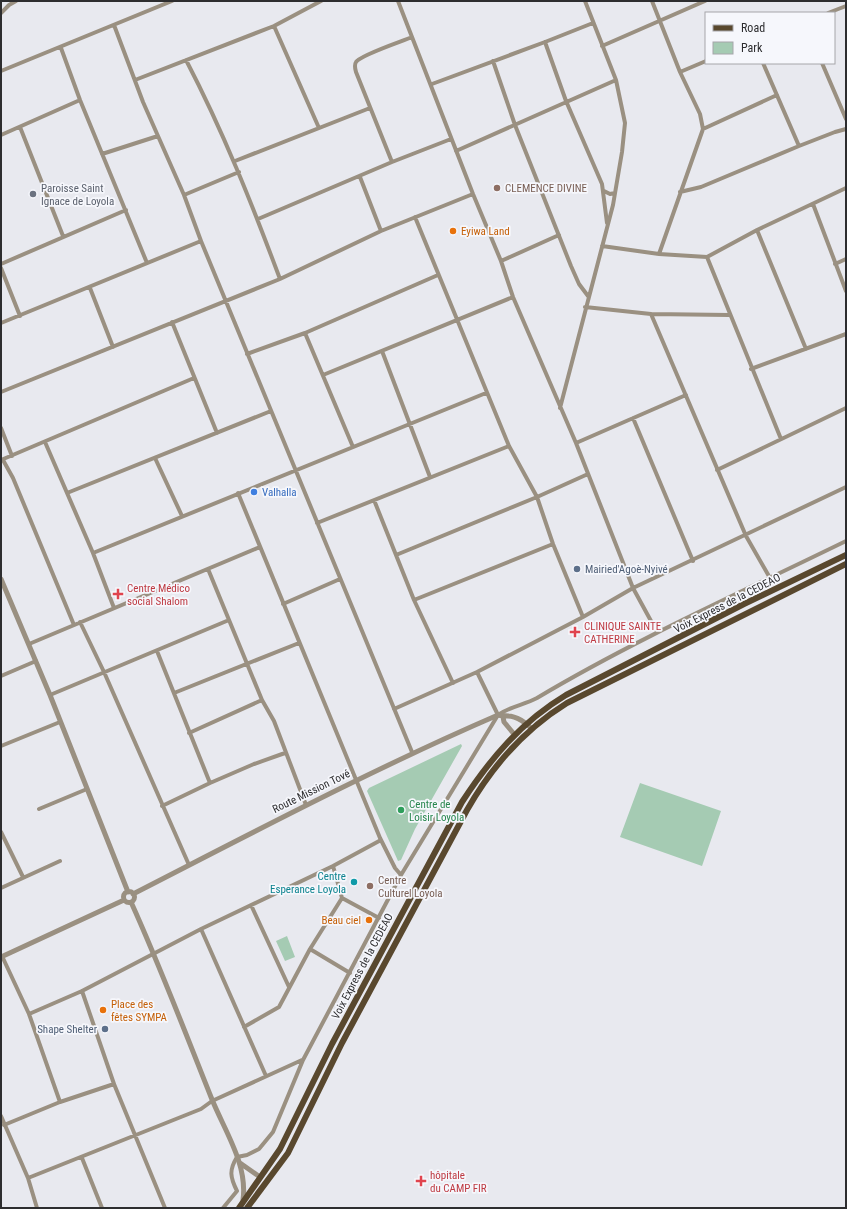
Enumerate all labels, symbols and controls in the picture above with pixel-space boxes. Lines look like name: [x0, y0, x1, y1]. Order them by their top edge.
legend: [705, 12, 835, 64]
text: Road: [741, 21, 765, 35]
text: Park: [741, 41, 763, 55]
place label: Paroisse Saint Ignace de Loyola: [41, 182, 114, 208]
place label: CLEMENCE DIVINE: [505, 182, 588, 195]
marker: CLEMENCE DIVINE: [492, 183, 502, 193]
marker: Paroisse Saint Ignace de Loyola: [28, 189, 38, 199]
place label: Eyiwa Land: [461, 225, 510, 238]
marker: Eyiwa Land: [448, 226, 458, 236]
place label: Valhalla: [262, 486, 297, 499]
marker: Valhalla: [249, 487, 259, 497]
place label: Mairied'Agoè-Nyivé: [585, 563, 668, 576]
marker: Mairied'Agoè-Nyivé: [572, 564, 582, 574]
street label: Voix Express de la CEDEAO: [672, 571, 783, 636]
place label: Centre Médico social Shalom: [127, 582, 190, 608]
marker: Centre Médico social Shalom: [112, 588, 124, 600]
place label: CLINIQUE SAINTE CATHERINE: [584, 620, 662, 646]
marker: CLINIQUE SAINTE CATHERINE: [569, 626, 581, 638]
street label: Route Mission Tové: [270, 767, 352, 816]
place label: Centre de Loisir Loyola: [409, 798, 464, 824]
marker: Centre de Loisir Loyola: [396, 805, 406, 815]
place label: Centre Esperance Loyola: [270, 870, 346, 896]
place label: Centre Culturel Loyola: [378, 874, 443, 900]
marker: Centre Esperance Loyola: [349, 877, 359, 887]
marker: Centre Culturel Loyola: [365, 881, 375, 891]
street label: Voix Express de la CEDEAO: [329, 911, 396, 1021]
place label: Beau ciel: [321, 914, 361, 927]
marker: Beau ciel: [364, 915, 374, 925]
place label: Place des fêtes SYMPA: [111, 998, 168, 1024]
marker: Place des fêtes SYMPA: [98, 1005, 108, 1015]
place label: Shape Shelter: [37, 1023, 98, 1036]
marker: Shape Shelter: [100, 1024, 110, 1034]
place label: hôpitale du CAMP FIR: [430, 1169, 487, 1195]
marker: hôpitale du CAMP FIR: [415, 1175, 427, 1187]

